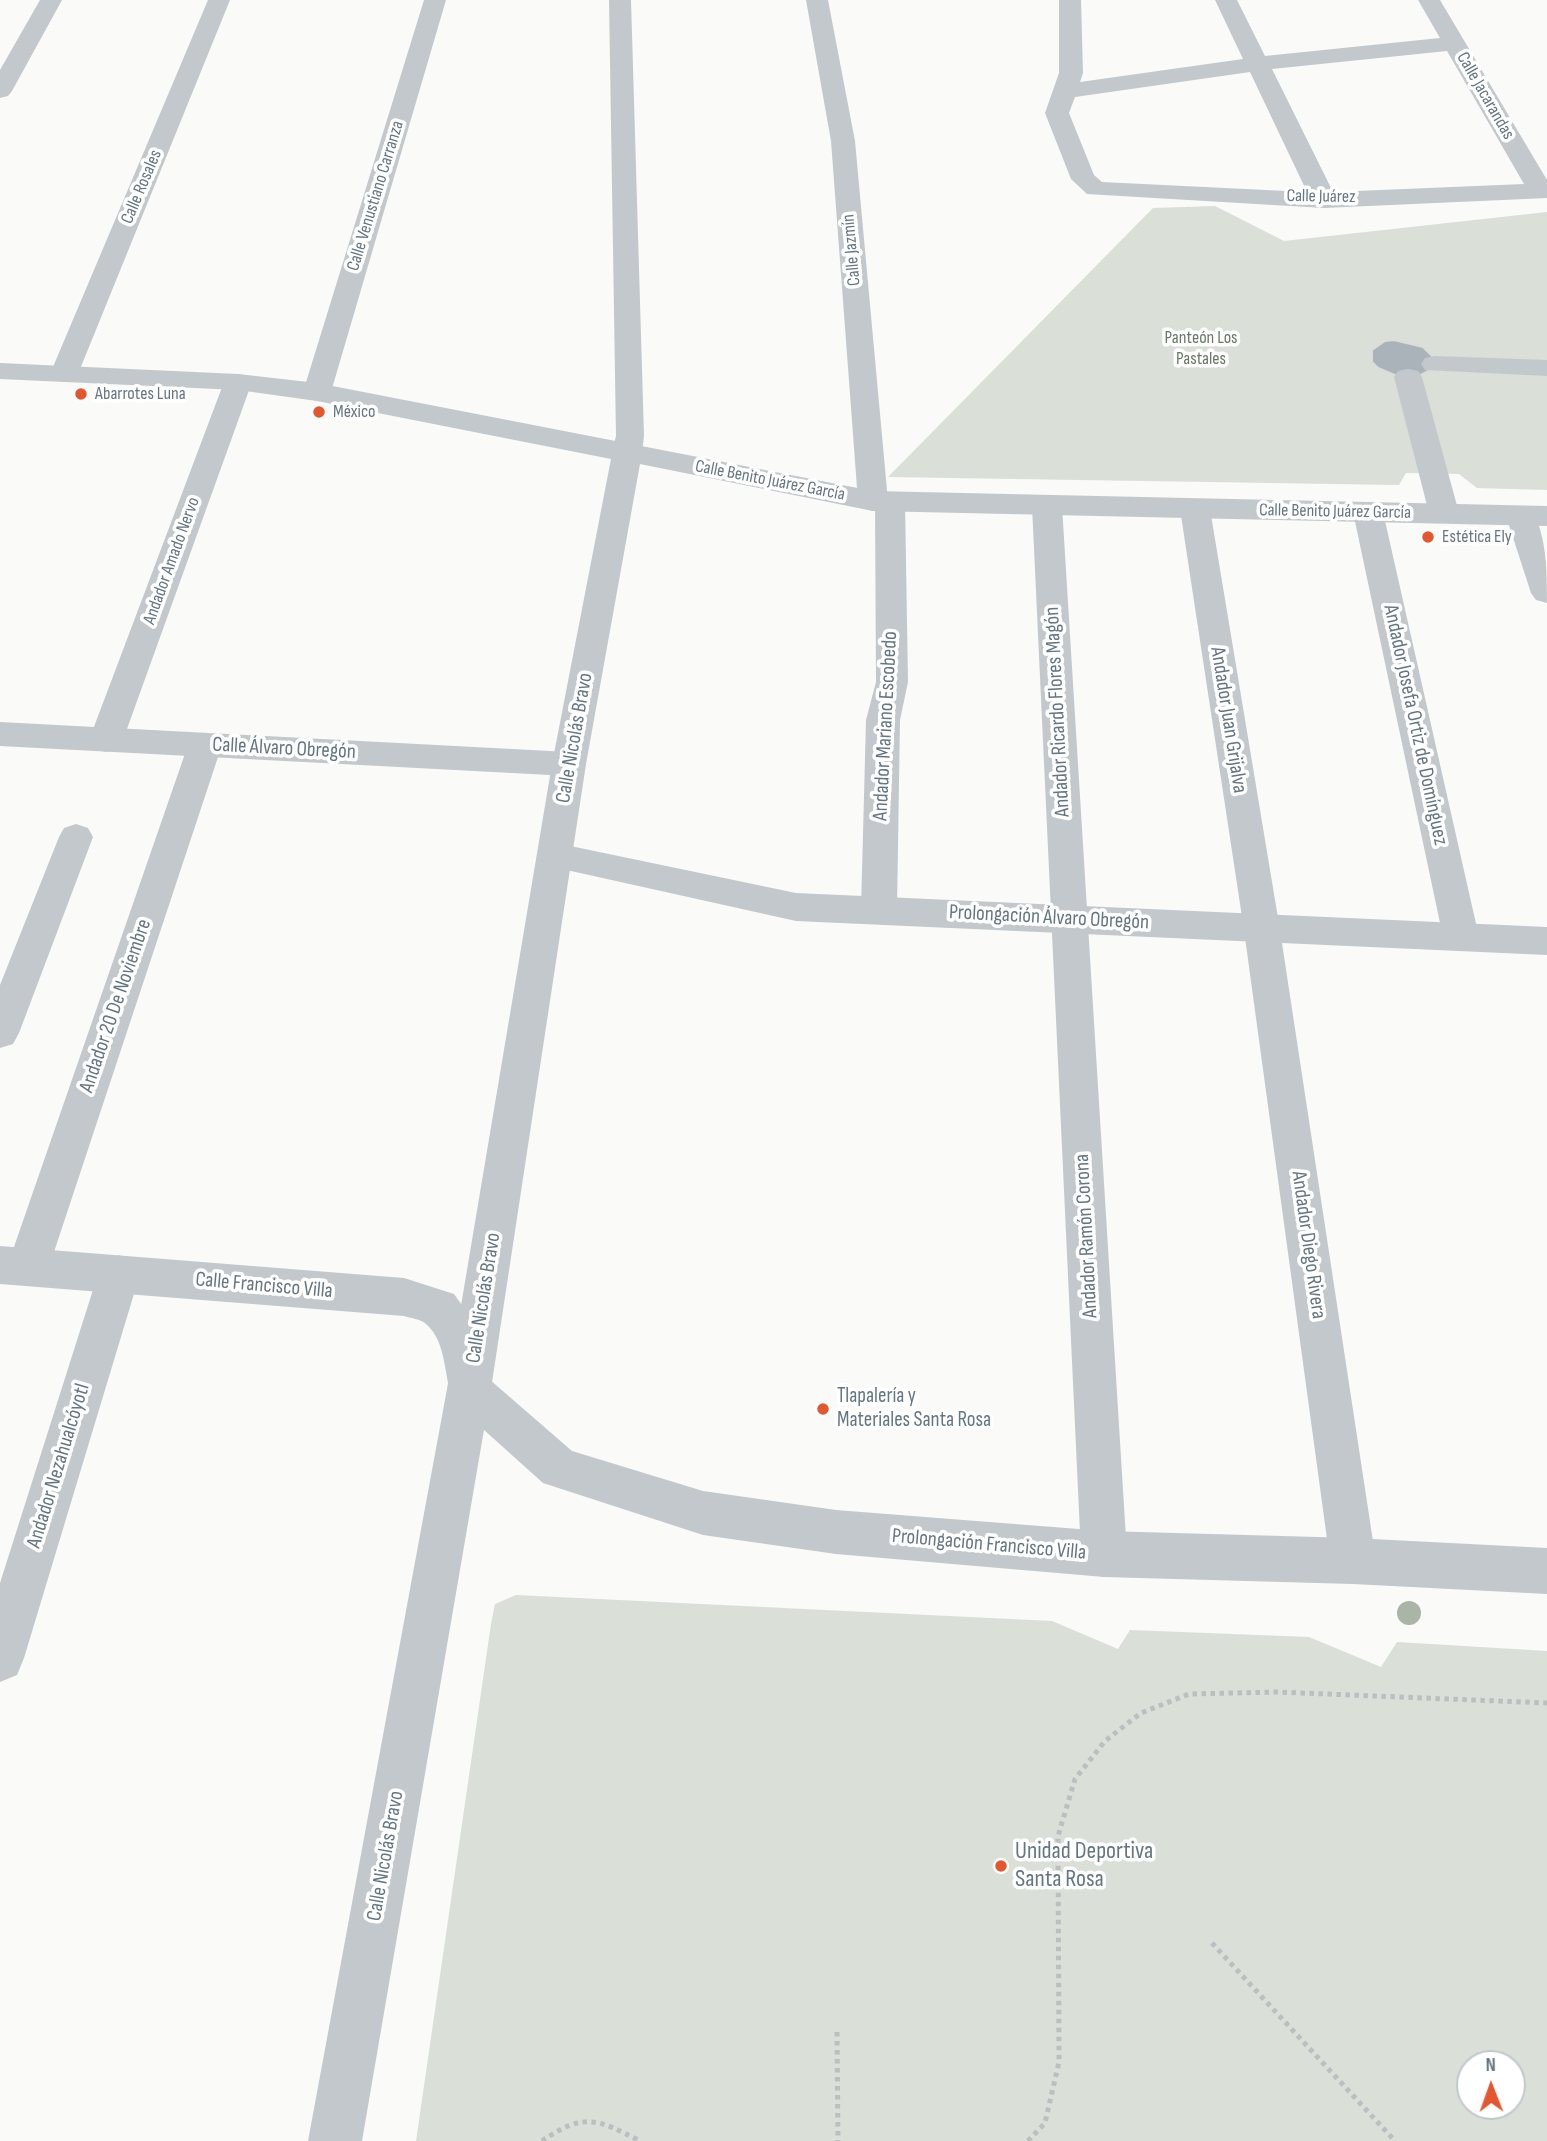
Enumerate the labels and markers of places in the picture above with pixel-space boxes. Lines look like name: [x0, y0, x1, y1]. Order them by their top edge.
place label: Abarrotes Luna: [95, 383, 186, 405]
marker: Abarrotes Luna: [73, 386, 89, 402]
place label: México: [333, 401, 375, 423]
marker: México: [311, 404, 327, 420]
place label: Estética Ely: [1442, 526, 1512, 548]
marker: Estética Ely: [1420, 529, 1436, 545]
place label: Tlapalería y Materiales Santa Rosa: [837, 1384, 991, 1434]
marker: Tlapalería y Materiales Santa Rosa: [815, 1401, 831, 1417]
place label: Unidad Deportiva Santa Rosa: [1015, 1838, 1153, 1894]
marker: Unidad Deportiva Santa Rosa: [993, 1858, 1009, 1874]

